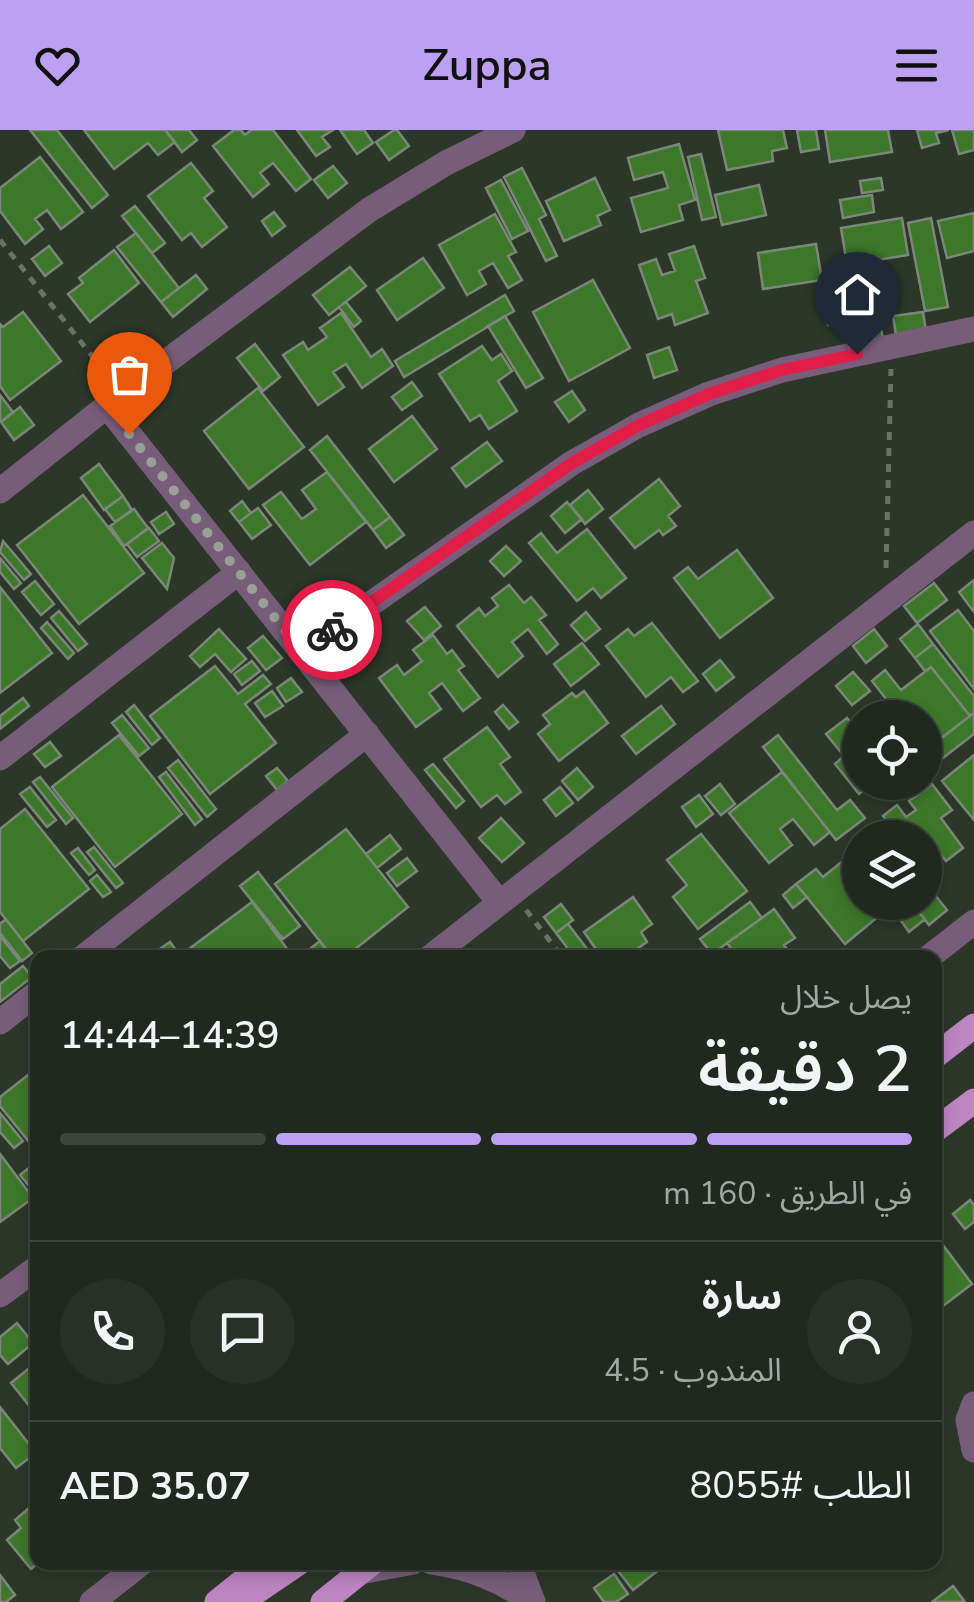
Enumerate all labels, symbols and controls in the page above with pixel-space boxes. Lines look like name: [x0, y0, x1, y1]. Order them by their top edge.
text: Zuppa: [422, 35, 552, 96]
icon: heart: [30, 38, 85, 93]
icon: menu: [889, 38, 944, 93]
pin: [815, 252, 900, 355]
icon: home: [830, 267, 885, 322]
pin: [87, 332, 172, 435]
icon: bag: [102, 347, 157, 402]
courier: [282, 580, 382, 680]
icon: bike: [305, 603, 360, 658]
map controls: [842, 700, 942, 920]
button: locate: [842, 700, 942, 800]
button: layers: [842, 820, 942, 920]
text: يصل خلال: [780, 976, 912, 1019]
text: 14:39–14:44: [60, 1010, 279, 1061]
text: 2 دقيقة: [698, 1025, 912, 1114]
text: في الطريق · 160 m: [663, 1172, 912, 1215]
text: سارة: [702, 1271, 782, 1322]
button: phone: [60, 1279, 165, 1384]
button: chat: [190, 1279, 295, 1384]
button: person: [807, 1279, 912, 1384]
text: المندوب · 4.5: [604, 1349, 782, 1392]
text: الطلب #8055: [689, 1460, 912, 1511]
text: AED 35.07: [60, 1461, 251, 1512]

